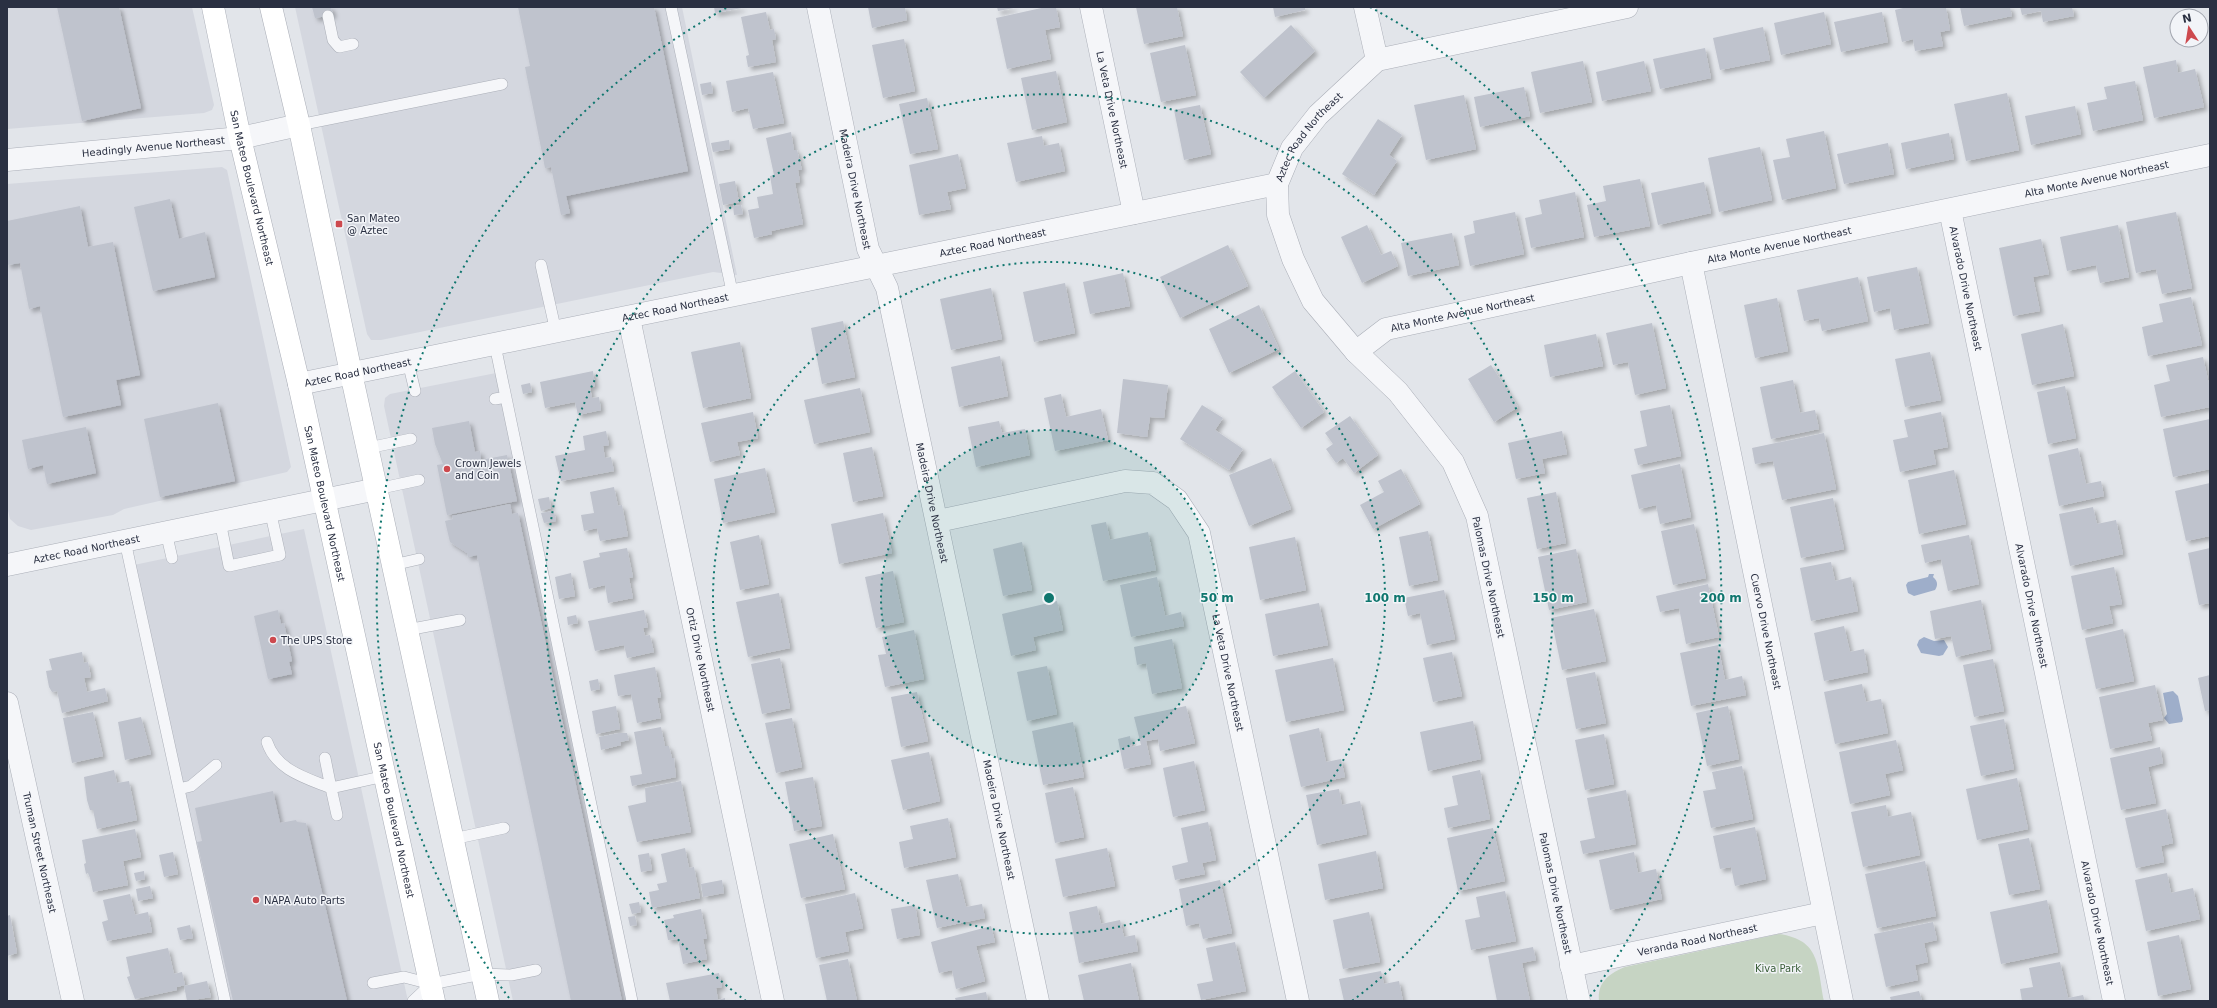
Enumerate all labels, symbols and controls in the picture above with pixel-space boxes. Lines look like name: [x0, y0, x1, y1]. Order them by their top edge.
north arrow: [2169, 8, 2209, 48]
text: N: [2181, 11, 2193, 26]
street label: La Veta Drive Northeast: [1094, 50, 1130, 170]
street label: Aztec Road Northeast: [1274, 90, 1345, 183]
street label: San Mateo Boulevard Northeast: [228, 109, 275, 267]
street label: Madeira Drive Northeast: [837, 128, 873, 251]
street label: Headingly Avenue Northeast: [82, 134, 225, 159]
street label: Alta Monte Avenue Northeast: [2023, 159, 2170, 199]
place label: San Mateo @ Aztec: [347, 213, 400, 236]
marker: San Mateo @ Aztec: [334, 219, 344, 229]
street label: Alta Monte Avenue Northeast: [1706, 225, 1853, 265]
street label: Alvarado Drive Northeast: [1947, 225, 1984, 352]
street label: Aztec Road Northeast: [938, 226, 1047, 259]
street label: Aztec Road Northeast: [621, 291, 730, 324]
street label: Alta Monte Avenue Northeast: [1390, 292, 1536, 334]
street label: Aztec Road Northeast: [304, 356, 412, 389]
street label: San Mateo Boulevard Northeast: [302, 424, 347, 583]
street label: Madeira Drive Northeast: [914, 442, 950, 564]
place label: Crown Jewels and Coin: [455, 458, 521, 481]
marker: Crown Jewels and Coin: [442, 464, 452, 474]
street label: Palomas Drive Northeast: [1470, 515, 1507, 639]
street label: Aztec Road Northeast: [32, 533, 141, 566]
street label: Alvarado Drive Northeast: [2013, 542, 2050, 669]
street label: Cuervo Drive Northeast: [1749, 572, 1783, 691]
centre of rings: [1042, 591, 1056, 605]
text: 50 m: [1200, 591, 1234, 605]
text: 100 m: [1364, 591, 1406, 605]
text: 150 m: [1532, 591, 1574, 605]
text: 200 m: [1700, 591, 1742, 605]
street label: Ortiz Drive Northeast: [684, 606, 717, 713]
street label: La Veta Drive Northeast: [1210, 613, 1246, 732]
marker: The UPS Store: [268, 635, 278, 645]
place label: The UPS Store: [280, 635, 352, 646]
street label: San Mateo Boulevard Northeast: [371, 741, 416, 899]
street label: Madeira Drive Northeast: [981, 759, 1017, 881]
street label: Truman Street Northeast: [21, 790, 58, 914]
street label: Palomas Drive Northeast: [1537, 831, 1574, 955]
street label: Alvarado Drive Northeast: [2079, 860, 2116, 986]
marker: NAPA Auto Parts: [251, 895, 261, 905]
place label: NAPA Auto Parts: [264, 895, 345, 906]
street label: Veranda Road Northeast: [1636, 922, 1758, 958]
park label: Kiva Park: [1755, 963, 1801, 974]

